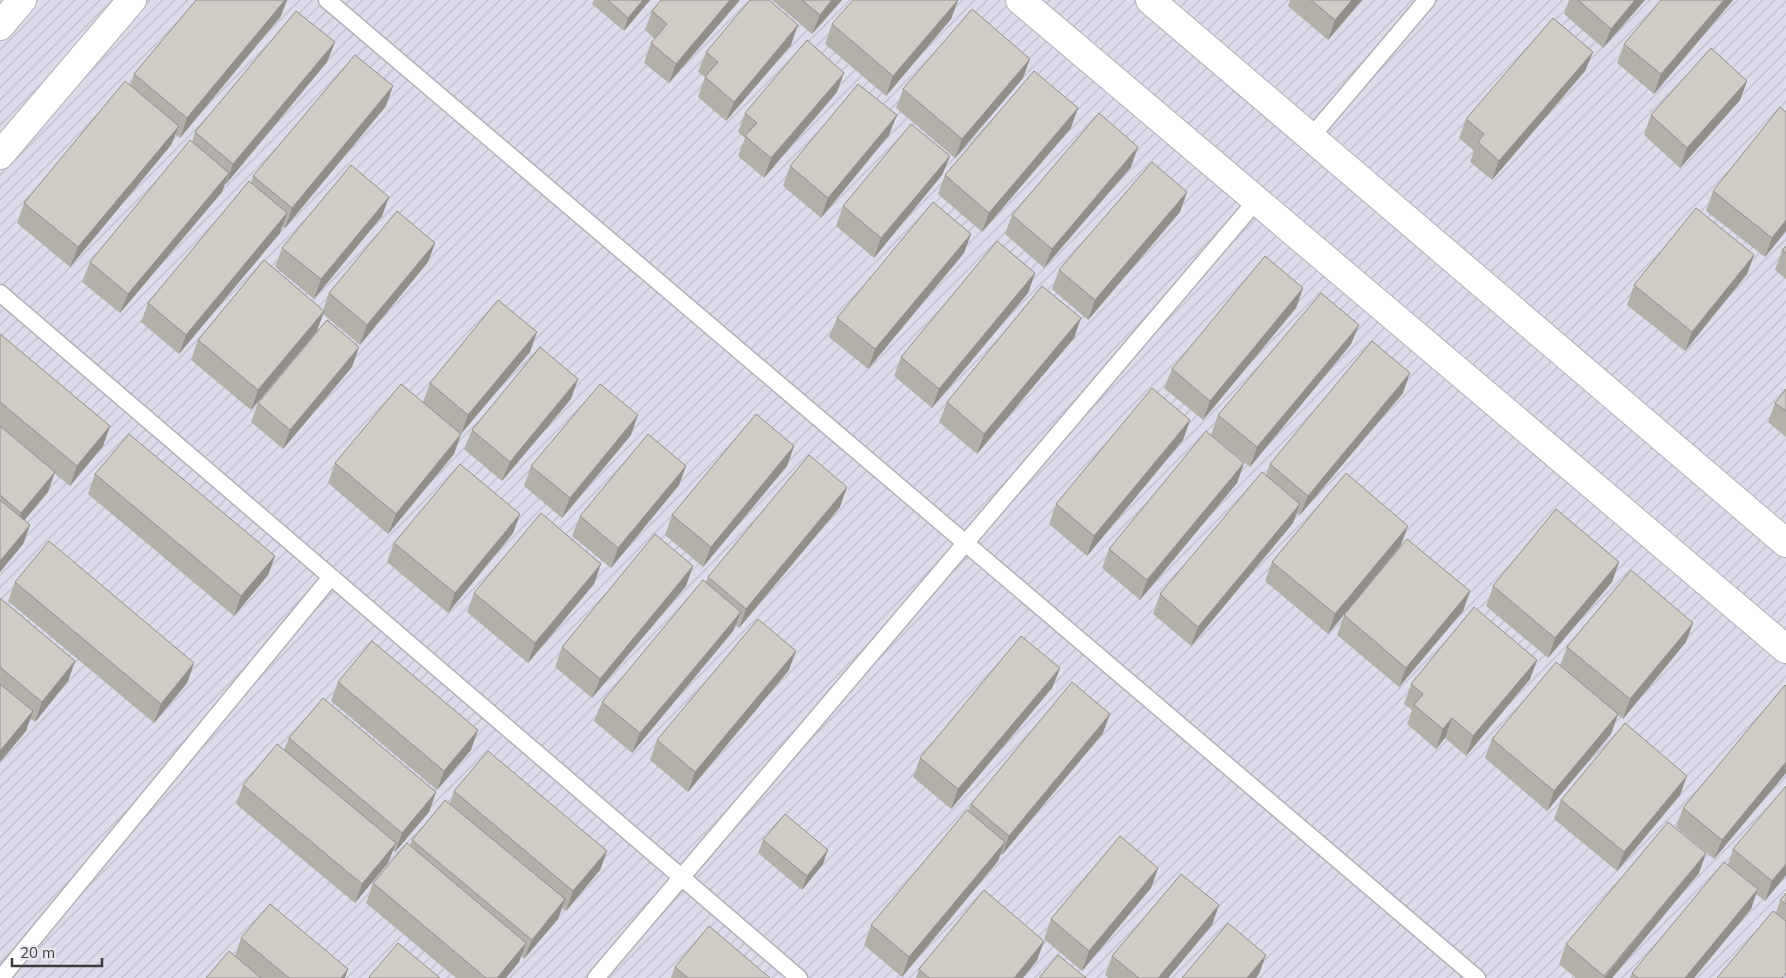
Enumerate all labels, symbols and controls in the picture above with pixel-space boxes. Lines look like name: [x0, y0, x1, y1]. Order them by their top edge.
scale bar: [12, 936, 102, 968]
text: 20 m: [20, 943, 55, 962]

